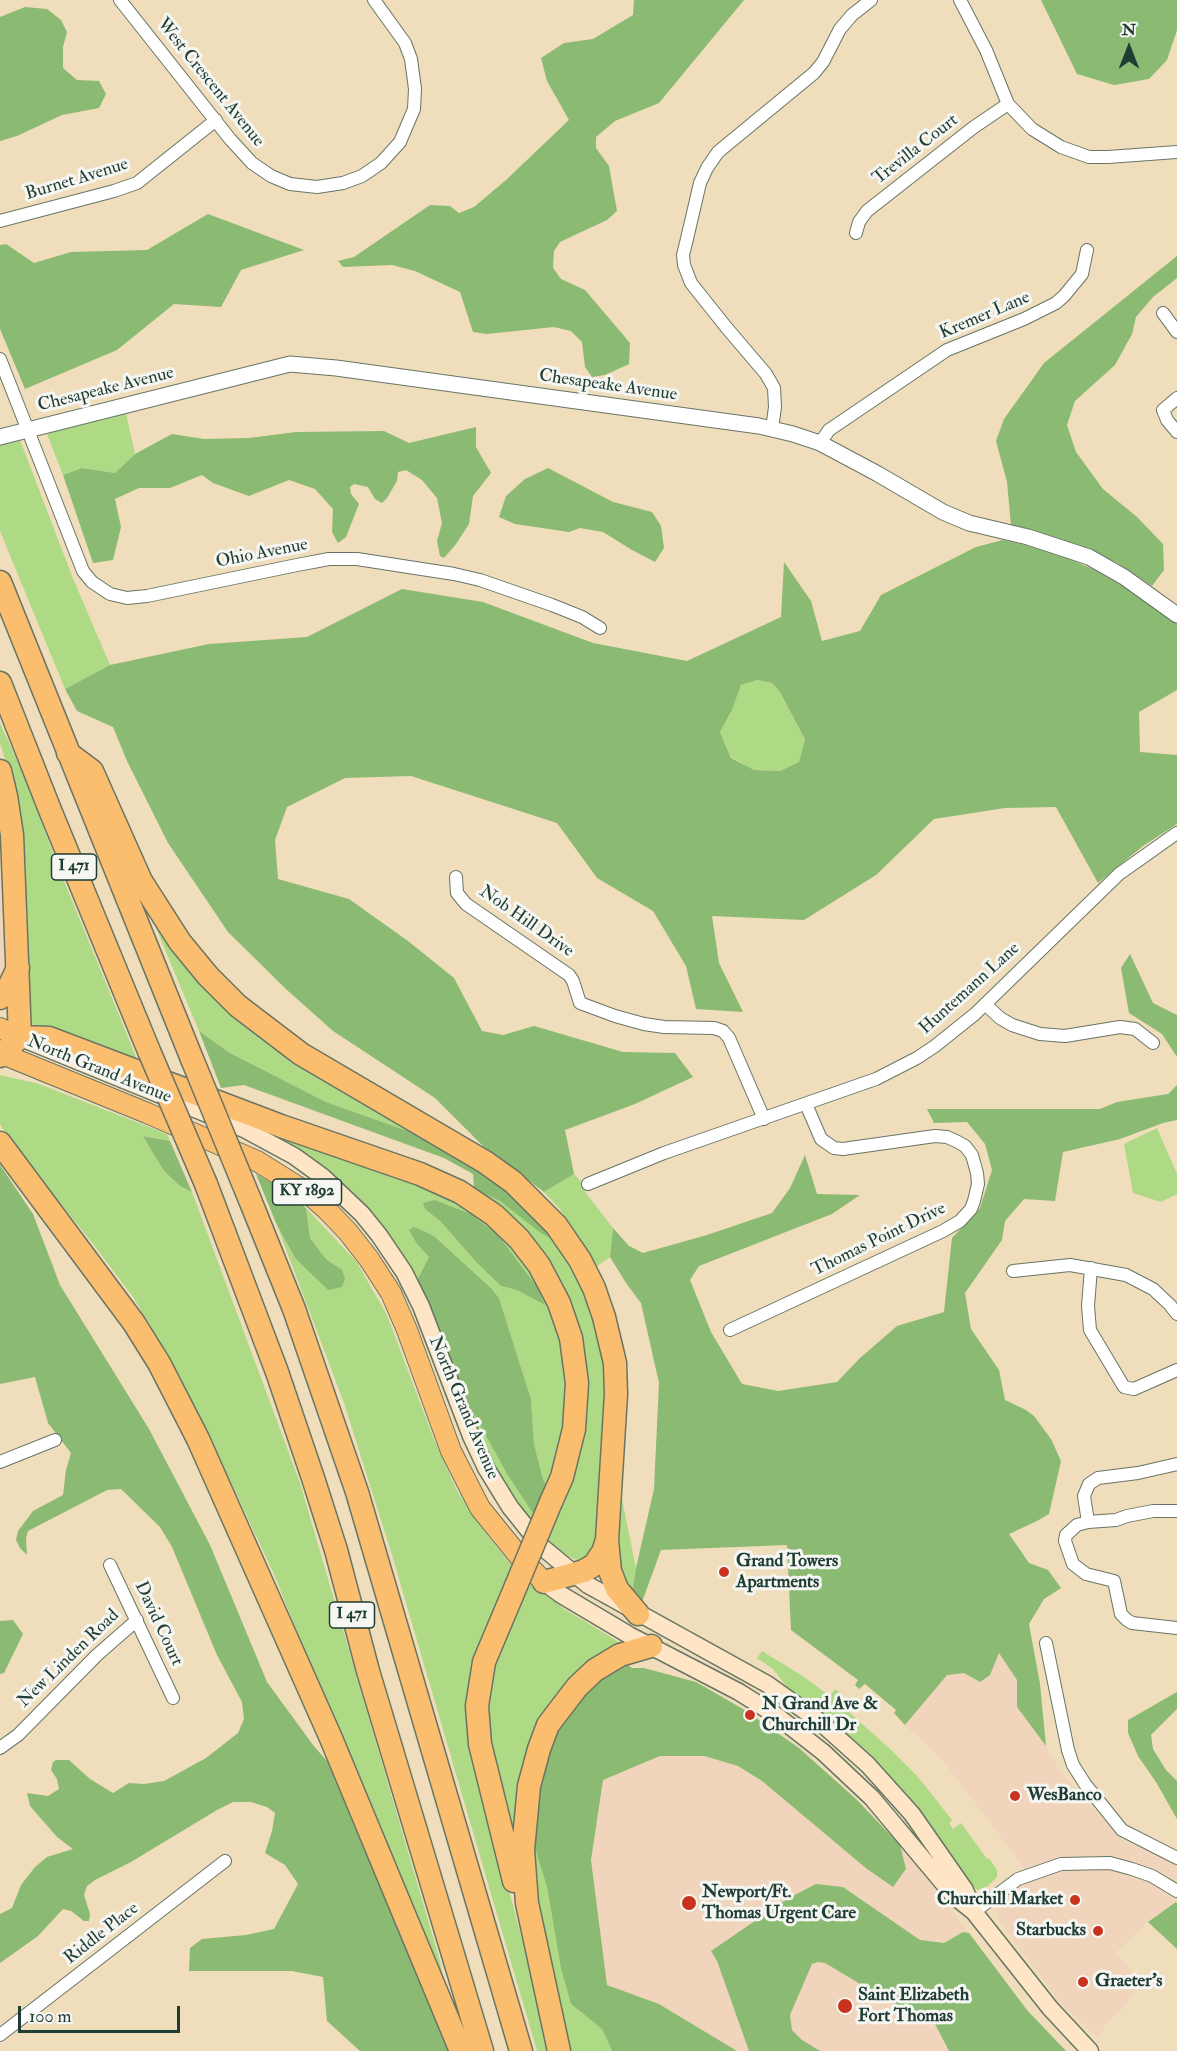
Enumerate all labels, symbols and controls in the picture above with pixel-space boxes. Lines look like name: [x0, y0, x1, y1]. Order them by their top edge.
street label: West Crescent Avenue: [152, 14, 268, 152]
north arrow: [1099, 18, 1159, 78]
text: N: [1122, 20, 1136, 40]
street label: Trevilla Court: [869, 110, 963, 190]
street label: Burnet Avenue: [23, 154, 131, 206]
street label: Kremer Lane: [937, 287, 1033, 345]
street label: Chesapeake Avenue: [36, 363, 176, 417]
street label: Chesapeake Avenue: [537, 366, 679, 406]
street label: Ohio Avenue: [214, 535, 310, 573]
road number: I 471: [52, 854, 97, 880]
street label: Nob Hill Drive: [474, 881, 578, 963]
street label: Huntemann Lane: [915, 938, 1025, 1040]
street label: North Grand Avenue: [24, 1031, 174, 1109]
road number: KY 1892: [272, 1179, 342, 1205]
street label: Thomas Point Drive: [809, 1198, 949, 1282]
street label: North Grand Avenue: [423, 1333, 503, 1483]
place label: Grand Towers Apartments: [736, 1551, 838, 1594]
marker: Grand Towers Apartments: [717, 1565, 731, 1579]
street label: David Court: [129, 1578, 187, 1670]
road number: I 471: [330, 1602, 374, 1628]
street label: New Linden Road: [14, 1605, 124, 1713]
place label: N Grand Ave & Churchill Dr: [762, 1694, 878, 1736]
marker: N Grand Ave & Churchill Dr: [743, 1708, 757, 1722]
place label: WesBanco: [1027, 1785, 1102, 1807]
marker: WesBanco: [1008, 1789, 1022, 1803]
place label: Newport/Ft. Thomas Urgent Care: [702, 1882, 856, 1924]
place label: Churchill Market: [937, 1889, 1063, 1911]
marker: Churchill Market: [1068, 1893, 1082, 1907]
marker: Newport/Ft. Thomas Urgent Care: [680, 1894, 698, 1912]
street label: Riddle Place: [60, 1898, 144, 1970]
place label: Starbucks: [1016, 1920, 1086, 1942]
marker: Starbucks: [1091, 1924, 1105, 1938]
place label: Graeter's: [1095, 1971, 1162, 1993]
marker: Graeter's: [1076, 1975, 1090, 1989]
place label: Saint Elizabeth Fort Thomas: [858, 1985, 969, 2028]
scale bar: [21, 1994, 183, 2032]
marker: Saint Elizabeth Fort Thomas: [836, 1997, 854, 2015]
text: 100 m: [29, 2005, 72, 2028]

